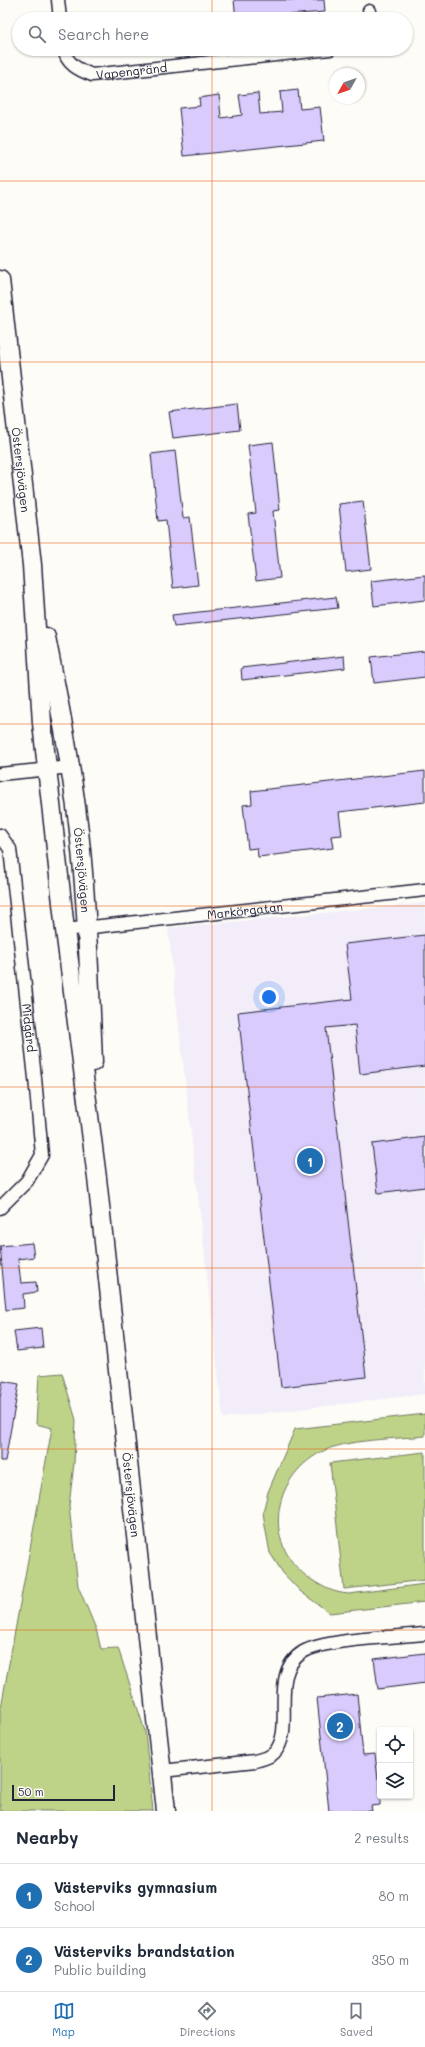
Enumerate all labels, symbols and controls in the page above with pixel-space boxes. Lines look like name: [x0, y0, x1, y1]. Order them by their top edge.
search box: [12, 12, 413, 56]
icon: search: [26, 23, 48, 45]
text: Search here: [58, 24, 149, 44]
street label: Vapengränd: [95, 59, 168, 83]
north arrow: [329, 68, 365, 104]
street label: Östersjövägen: [9, 426, 34, 513]
street label: Östersjövägen: [71, 826, 94, 913]
street label: Markörgatan: [206, 898, 284, 922]
your location: [259, 987, 279, 1007]
street label: Midgård: [19, 1003, 40, 1053]
pin: 1: [297, 1146, 323, 1176]
street label: Östersjövägen: [119, 1451, 144, 1538]
pin: 2: [327, 1711, 353, 1741]
map controls: [377, 1727, 413, 1799]
button: locate: [377, 1727, 413, 1763]
button: layers: [377, 1763, 413, 1799]
scale bar: [12, 1783, 115, 1802]
text: 50 m: [18, 1784, 44, 1799]
text: Nearby: [16, 1826, 78, 1848]
text: 2 results: [354, 1829, 409, 1846]
text: Västerviks gymnasium: [54, 1877, 217, 1897]
text: 1: [26, 1887, 32, 1904]
text: 80 m: [379, 1887, 409, 1904]
text: School: [54, 1897, 95, 1914]
text: Västerviks brandstation: [54, 1941, 235, 1961]
text: 2: [25, 1951, 33, 1968]
text: 350 m: [371, 1951, 409, 1968]
text: Public building: [54, 1961, 146, 1978]
tab: Map: [52, 2000, 75, 2039]
tab: Directions: [179, 2000, 235, 2039]
tab: Saved: [340, 2000, 373, 2039]

